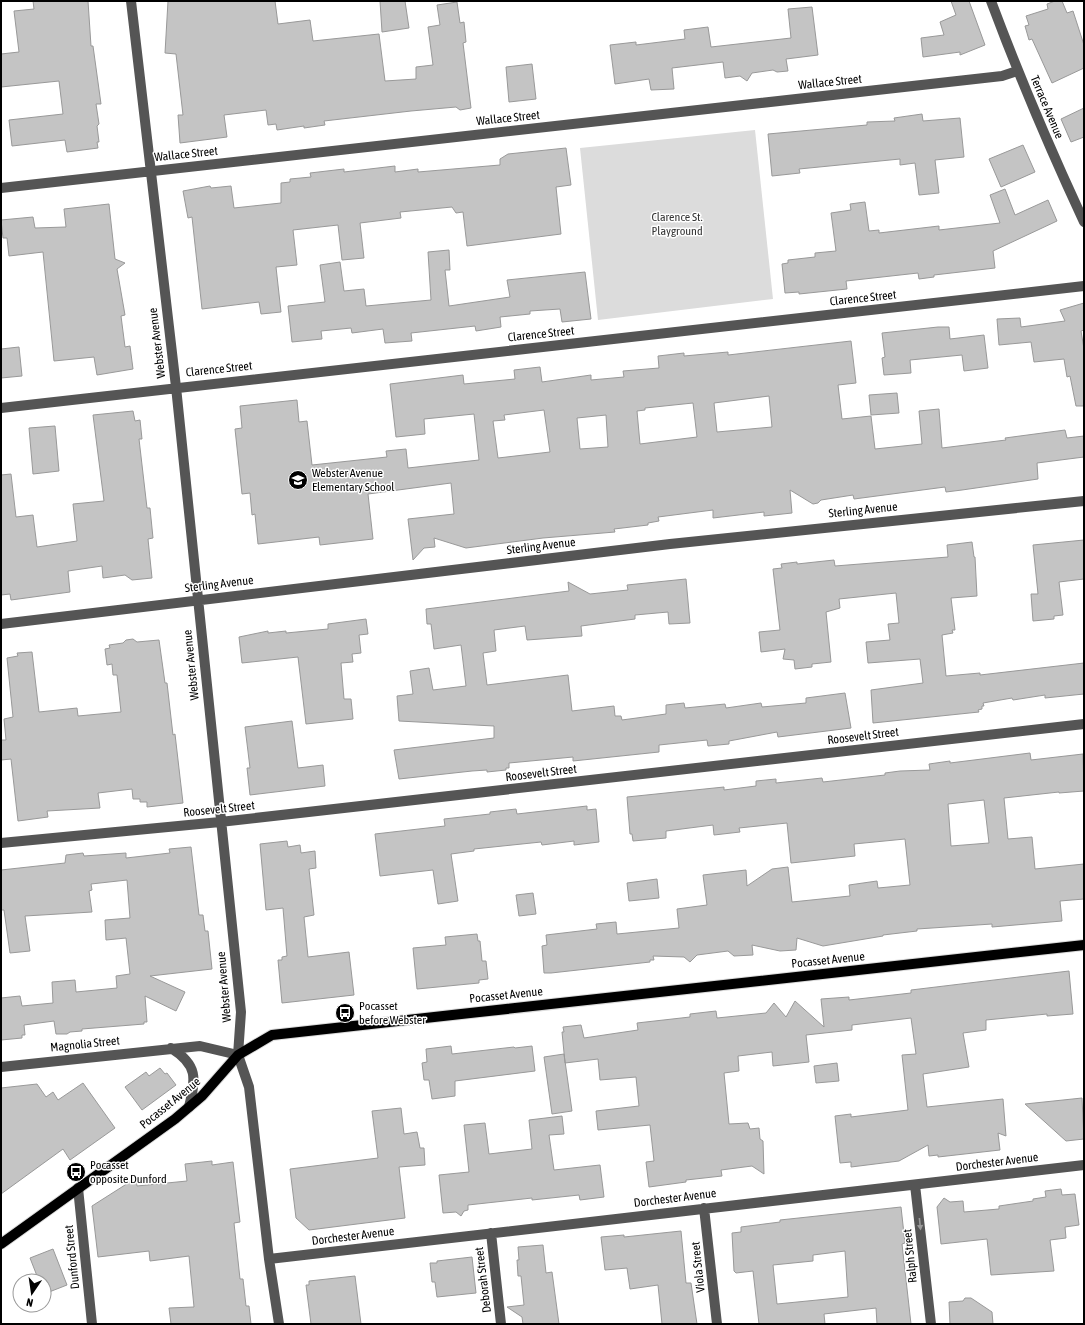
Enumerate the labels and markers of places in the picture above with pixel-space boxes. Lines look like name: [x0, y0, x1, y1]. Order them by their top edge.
place label: Webster Avenue Elementary School: [312, 466, 395, 494]
school or university icon: Webster Avenue Elementary School: [287, 469, 309, 491]
place label: Pocasset before Webster: [359, 999, 426, 1027]
bus stop icon: Pocasset before Webster: [334, 1002, 356, 1024]
place label: Pocasset opposite Dunford: [90, 1158, 167, 1186]
bus stop icon: Pocasset opposite Dunford: [65, 1161, 87, 1183]

